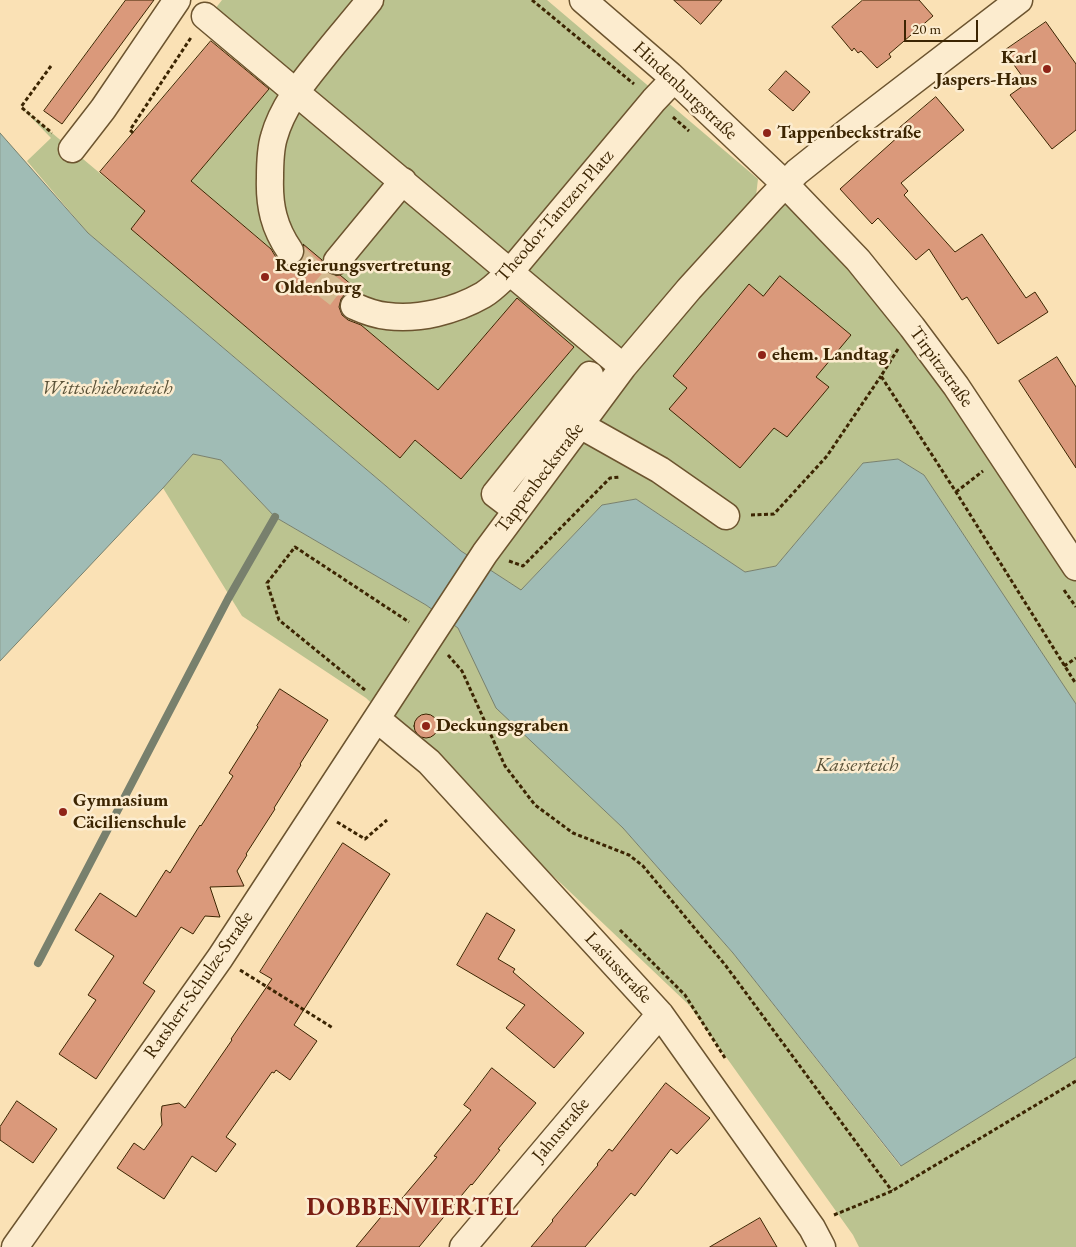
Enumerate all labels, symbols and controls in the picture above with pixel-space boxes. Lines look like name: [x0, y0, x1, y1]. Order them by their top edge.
scale bar: [906, 10, 980, 42]
text: 20 m: [912, 19, 941, 38]
street label: Hindenburgstraße: [628, 37, 742, 145]
place label: Karl Jaspers-Haus: [935, 47, 1037, 91]
marker: Karl Jaspers-Haus: [1041, 63, 1053, 75]
place label: Tappenbeckstraße: [777, 122, 921, 144]
marker: Tappenbeckstraße: [761, 127, 773, 139]
street label: Theodor-Tantzen-Platz: [491, 145, 619, 287]
place label: Regierungsvertretung Oldenburg: [275, 255, 451, 299]
marker: Regierungsvertretung Oldenburg: [259, 271, 271, 283]
street label: Tirpitzstraße: [904, 322, 978, 412]
place label: ehem. Landtag: [772, 344, 888, 366]
marker: ehem. Landtag: [756, 349, 768, 361]
water label: Wittschiebenteich: [41, 377, 173, 401]
street label: Tappenbeckstraße: [491, 418, 589, 538]
place label: Deckungsgraben: [436, 715, 569, 737]
marker: Deckungsgraben: [420, 720, 432, 732]
water label: Kaiserteich: [816, 754, 898, 778]
place label: Gymnasium Cäcilienschule: [73, 790, 186, 834]
marker: Gymnasium Cäcilienschule: [57, 806, 69, 818]
street label: Ratsherr-Schulze-Straße: [140, 907, 258, 1063]
street label: Lasiusstraße: [579, 928, 657, 1008]
street label: Jahnstraße: [528, 1093, 594, 1167]
district label: DOBBENVIERTEL: [305, 1194, 521, 1222]

